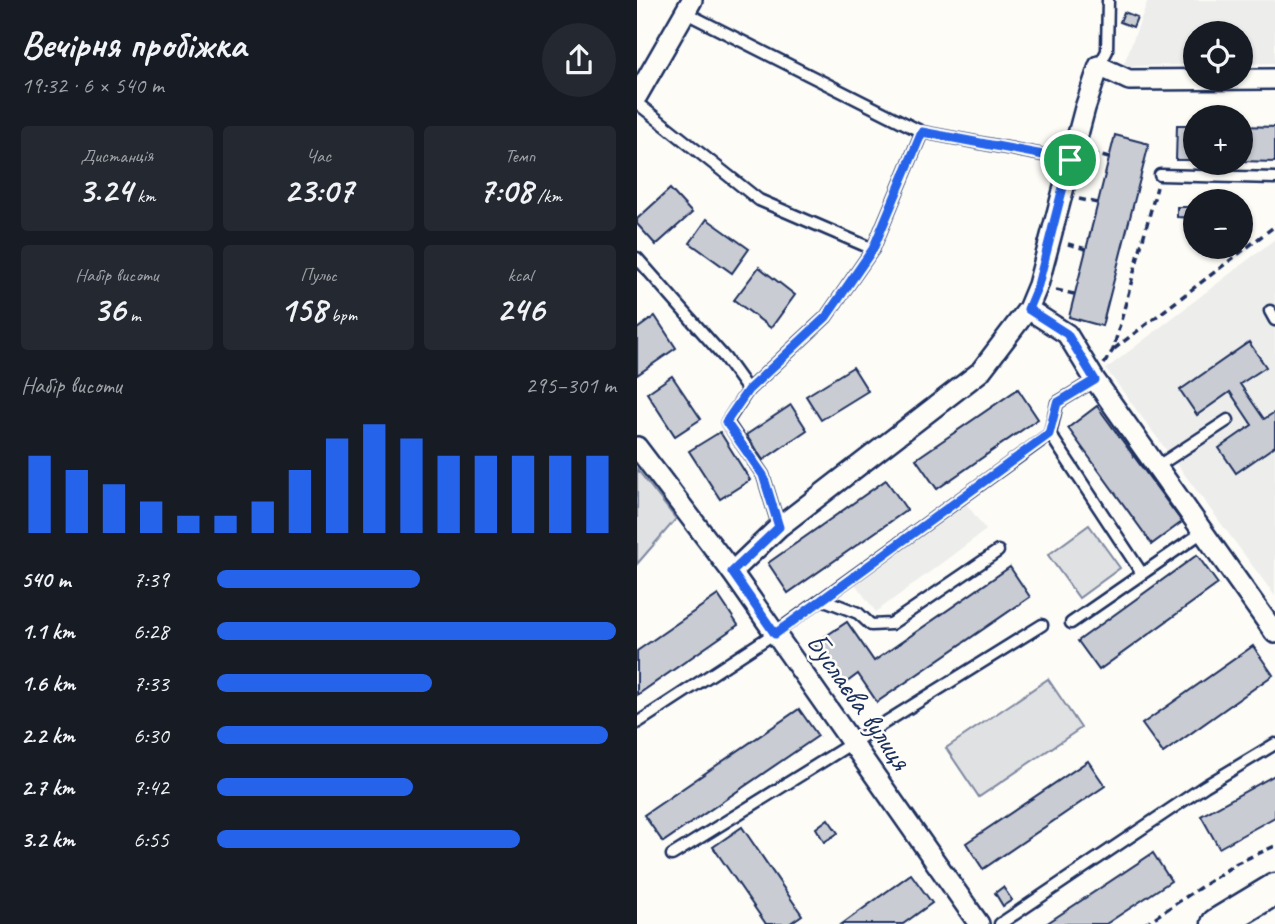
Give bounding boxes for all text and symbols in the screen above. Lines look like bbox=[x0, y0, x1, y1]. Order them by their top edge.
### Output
text: Вечірня пробіжка bbox=[21, 21, 246, 68]
map controls bbox=[1183, 21, 1253, 259]
button: locate bbox=[1183, 21, 1253, 91]
button: share bbox=[542, 23, 616, 97]
text: 19:32 · 6 × 540 m bbox=[21, 71, 164, 100]
button: + bbox=[1183, 105, 1253, 175]
pin bbox=[1040, 130, 1100, 190]
icon: arrive bbox=[1051, 141, 1089, 179]
text: Дистанція bbox=[81, 144, 153, 168]
text: Час bbox=[306, 144, 331, 168]
text: Темп bbox=[505, 144, 535, 168]
text: 3.24 bbox=[78, 168, 132, 213]
text: 23:07 bbox=[284, 168, 353, 213]
text: 7:08 bbox=[478, 168, 532, 213]
text: km bbox=[132, 184, 156, 208]
text: /km bbox=[532, 184, 562, 208]
button: − bbox=[1183, 189, 1253, 259]
text: Набір висоти bbox=[75, 263, 158, 287]
text: Пульс bbox=[300, 263, 337, 287]
text: kcal bbox=[508, 263, 533, 287]
text: 36 bbox=[93, 287, 125, 332]
text: 158 bbox=[280, 287, 327, 332]
text: 246 bbox=[496, 287, 544, 332]
text: m bbox=[125, 303, 141, 327]
text: bpm bbox=[327, 303, 357, 327]
text: Набір висоти bbox=[21, 371, 121, 400]
text: 295–301 m bbox=[525, 371, 616, 400]
text: 540 m bbox=[21, 565, 70, 594]
text: 7:39 bbox=[133, 565, 169, 594]
text: 1.1 km bbox=[21, 617, 75, 646]
text: 6:28 bbox=[133, 617, 169, 646]
street label: Буслаєва вулиця bbox=[798, 625, 921, 778]
text: 1.6 km bbox=[21, 669, 75, 698]
text: 7:33 bbox=[133, 669, 169, 698]
text: 2.2 km bbox=[21, 721, 75, 750]
text: 6:30 bbox=[133, 721, 169, 750]
text: 2.7 km bbox=[21, 773, 74, 802]
text: 7:42 bbox=[133, 773, 169, 802]
text: 3.2 km bbox=[21, 825, 75, 854]
text: 6:55 bbox=[133, 825, 169, 854]

